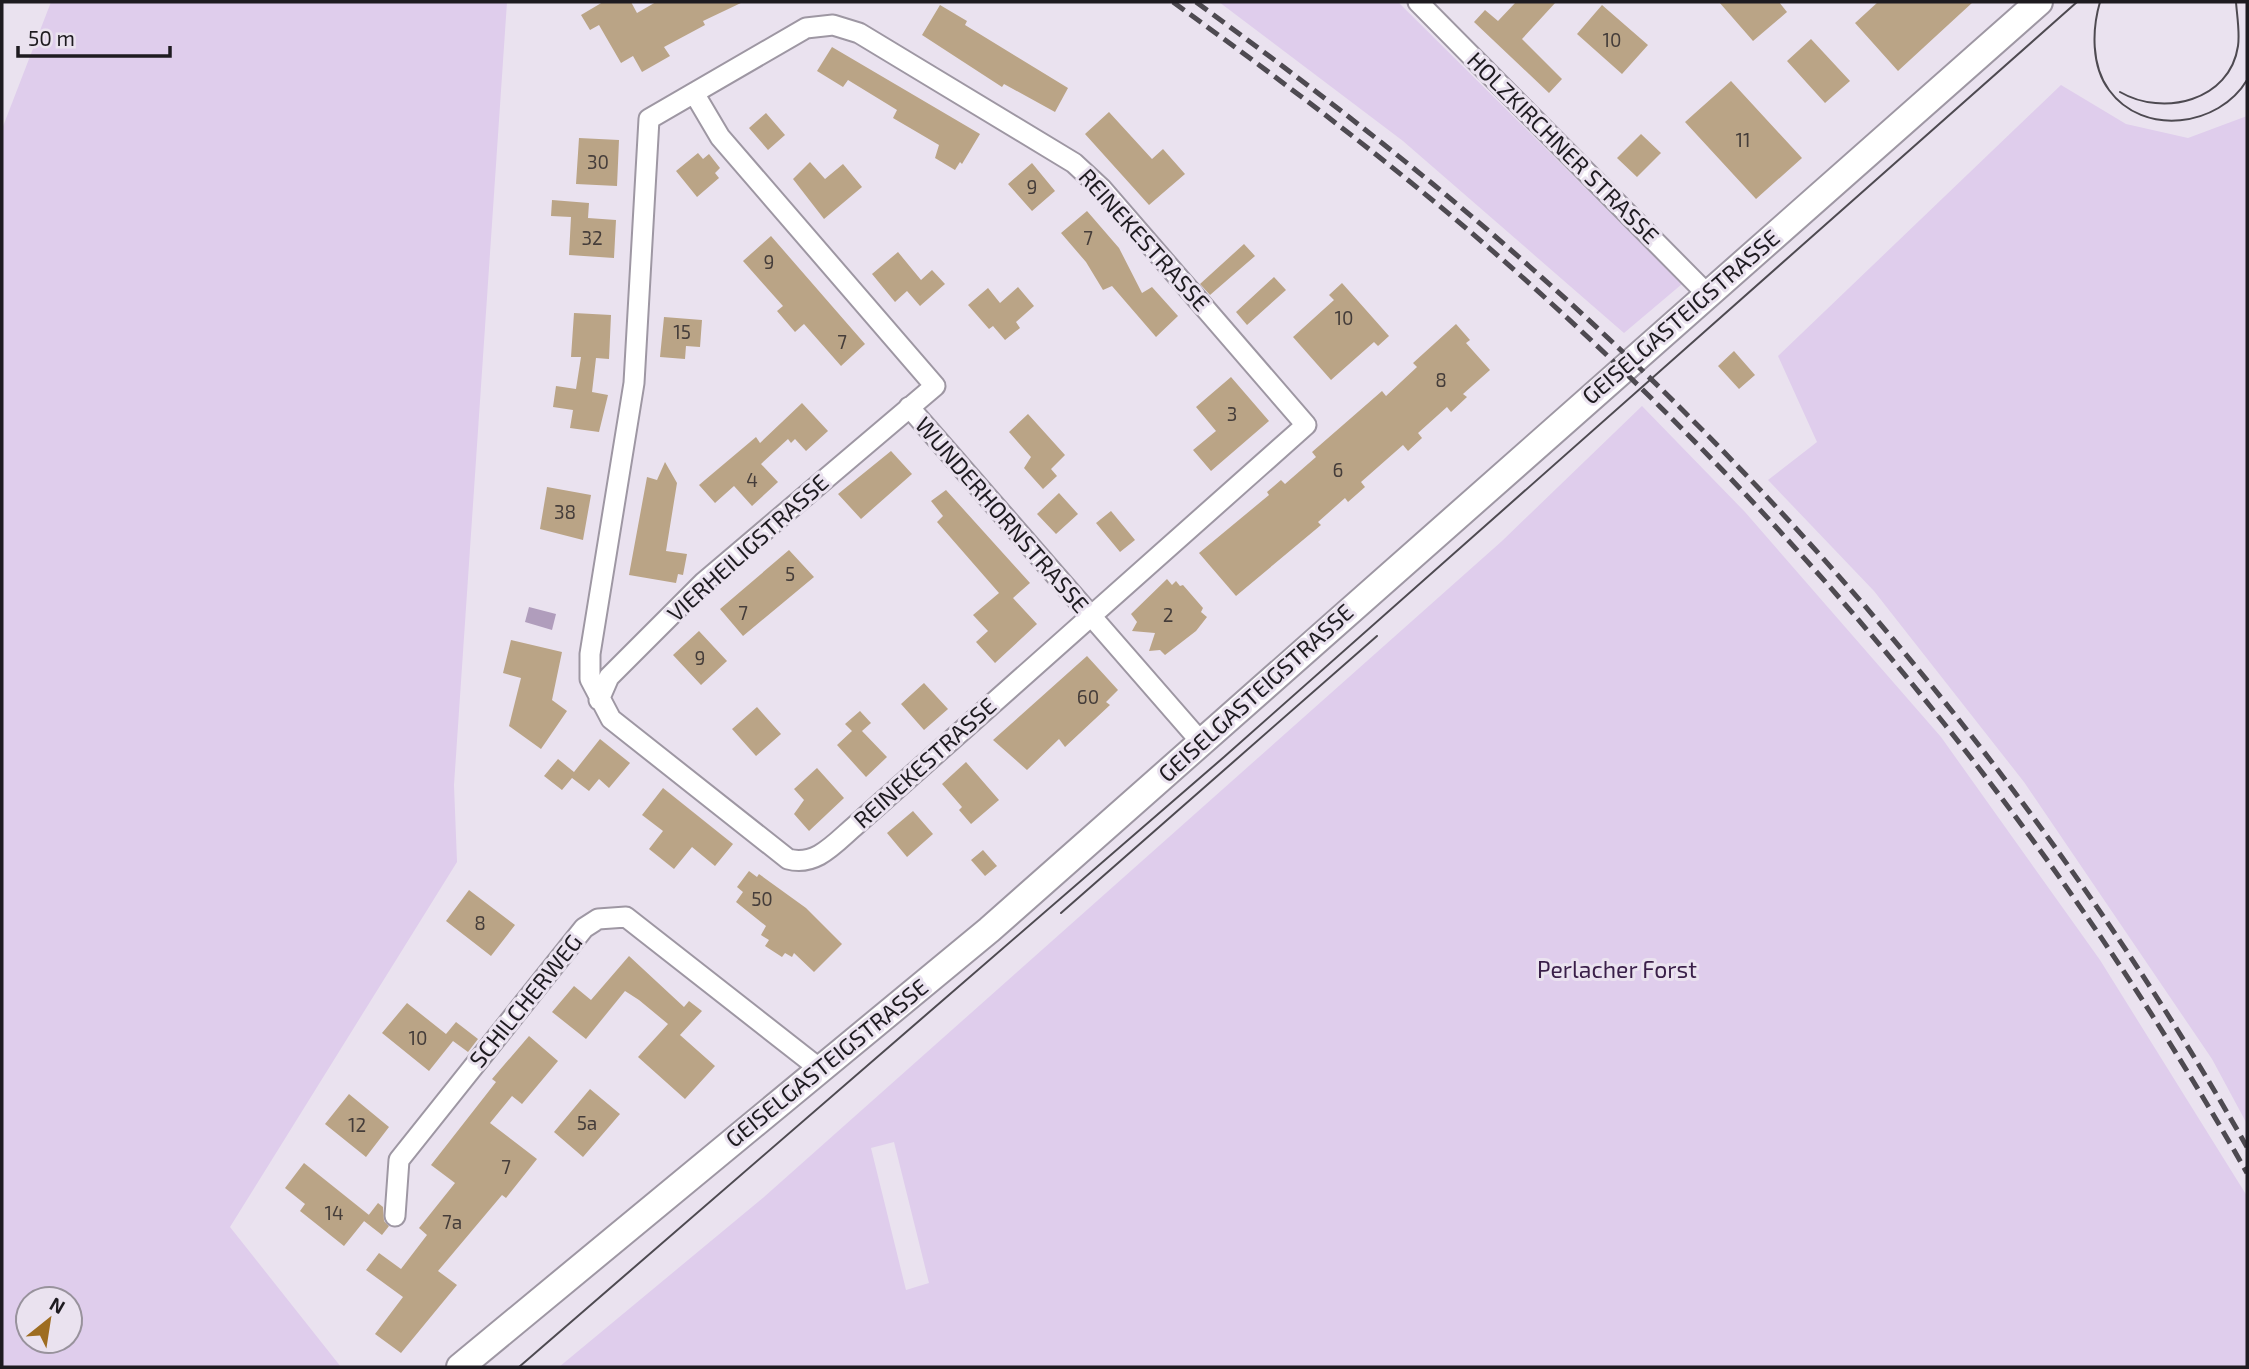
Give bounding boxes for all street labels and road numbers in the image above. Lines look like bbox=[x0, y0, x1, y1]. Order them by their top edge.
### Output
street label: HOLZKIRCHNER STRASSE bbox=[1462, 46, 1665, 249]
street label: REINEKESTRASSE bbox=[1073, 162, 1216, 316]
street label: GEISELGASTEIGSTRASSE bbox=[1576, 223, 1785, 410]
street label: WUNDERHORNSTRASSE bbox=[910, 411, 1095, 618]
street label: VIERHEILIGSTRASSE bbox=[661, 468, 834, 627]
street label: GEISELGASTEIGSTRASSE bbox=[1152, 597, 1358, 787]
street label: REINEKESTRASSE bbox=[847, 691, 1001, 834]
street label: SCHILCHERWEG bbox=[463, 928, 588, 1073]
street label: GEISELGASTEIGSTRASSE bbox=[719, 972, 933, 1153]

